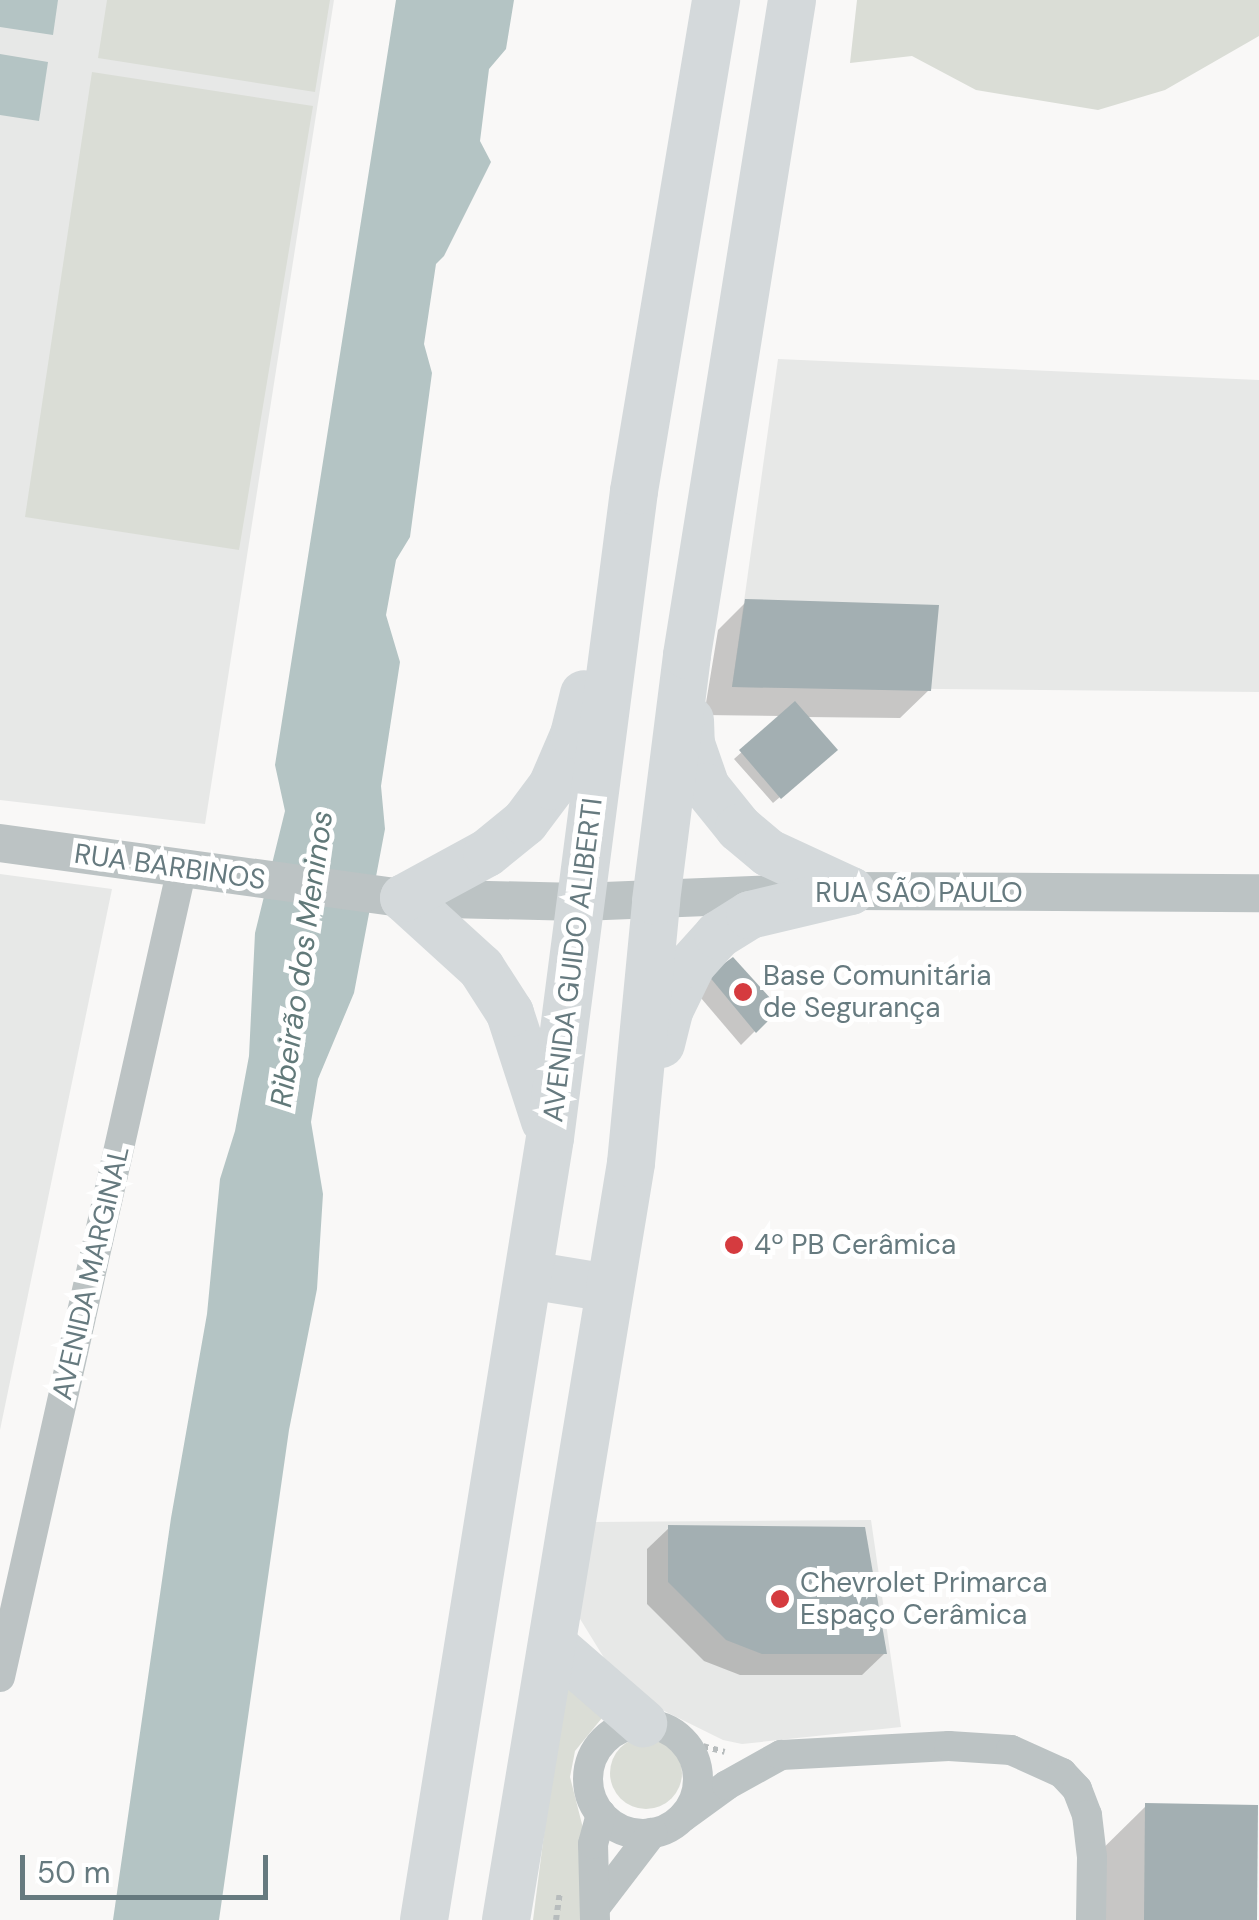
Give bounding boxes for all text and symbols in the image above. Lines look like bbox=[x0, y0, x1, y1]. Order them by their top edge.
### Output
street label: AVENIDA GUIDO ALIBERTI bbox=[536, 796, 610, 1124]
water label: Ribeirão dos Meninos bbox=[263, 808, 341, 1110]
street label: RUA BARBINOS bbox=[72, 837, 268, 897]
street label: RUA SÃO PAULO bbox=[815, 876, 1023, 910]
place label: Base Comunitária de Segurança bbox=[763, 959, 992, 1025]
marker: Base Comunitária de Segurança bbox=[732, 981, 754, 1003]
street label: AVENIDA MARGINAL bbox=[45, 1143, 137, 1403]
place label: 4º PB Cerâmica bbox=[754, 1228, 956, 1262]
marker: 4º PB Cerâmica bbox=[723, 1234, 745, 1256]
place label: Chevrolet Primarca Espaço Cerâmica bbox=[800, 1566, 1047, 1632]
marker: Chevrolet Primarca Espaço Cerâmica bbox=[769, 1588, 791, 1610]
scale bar bbox=[25, 1835, 272, 1897]
text: 50 m bbox=[37, 1853, 111, 1892]

